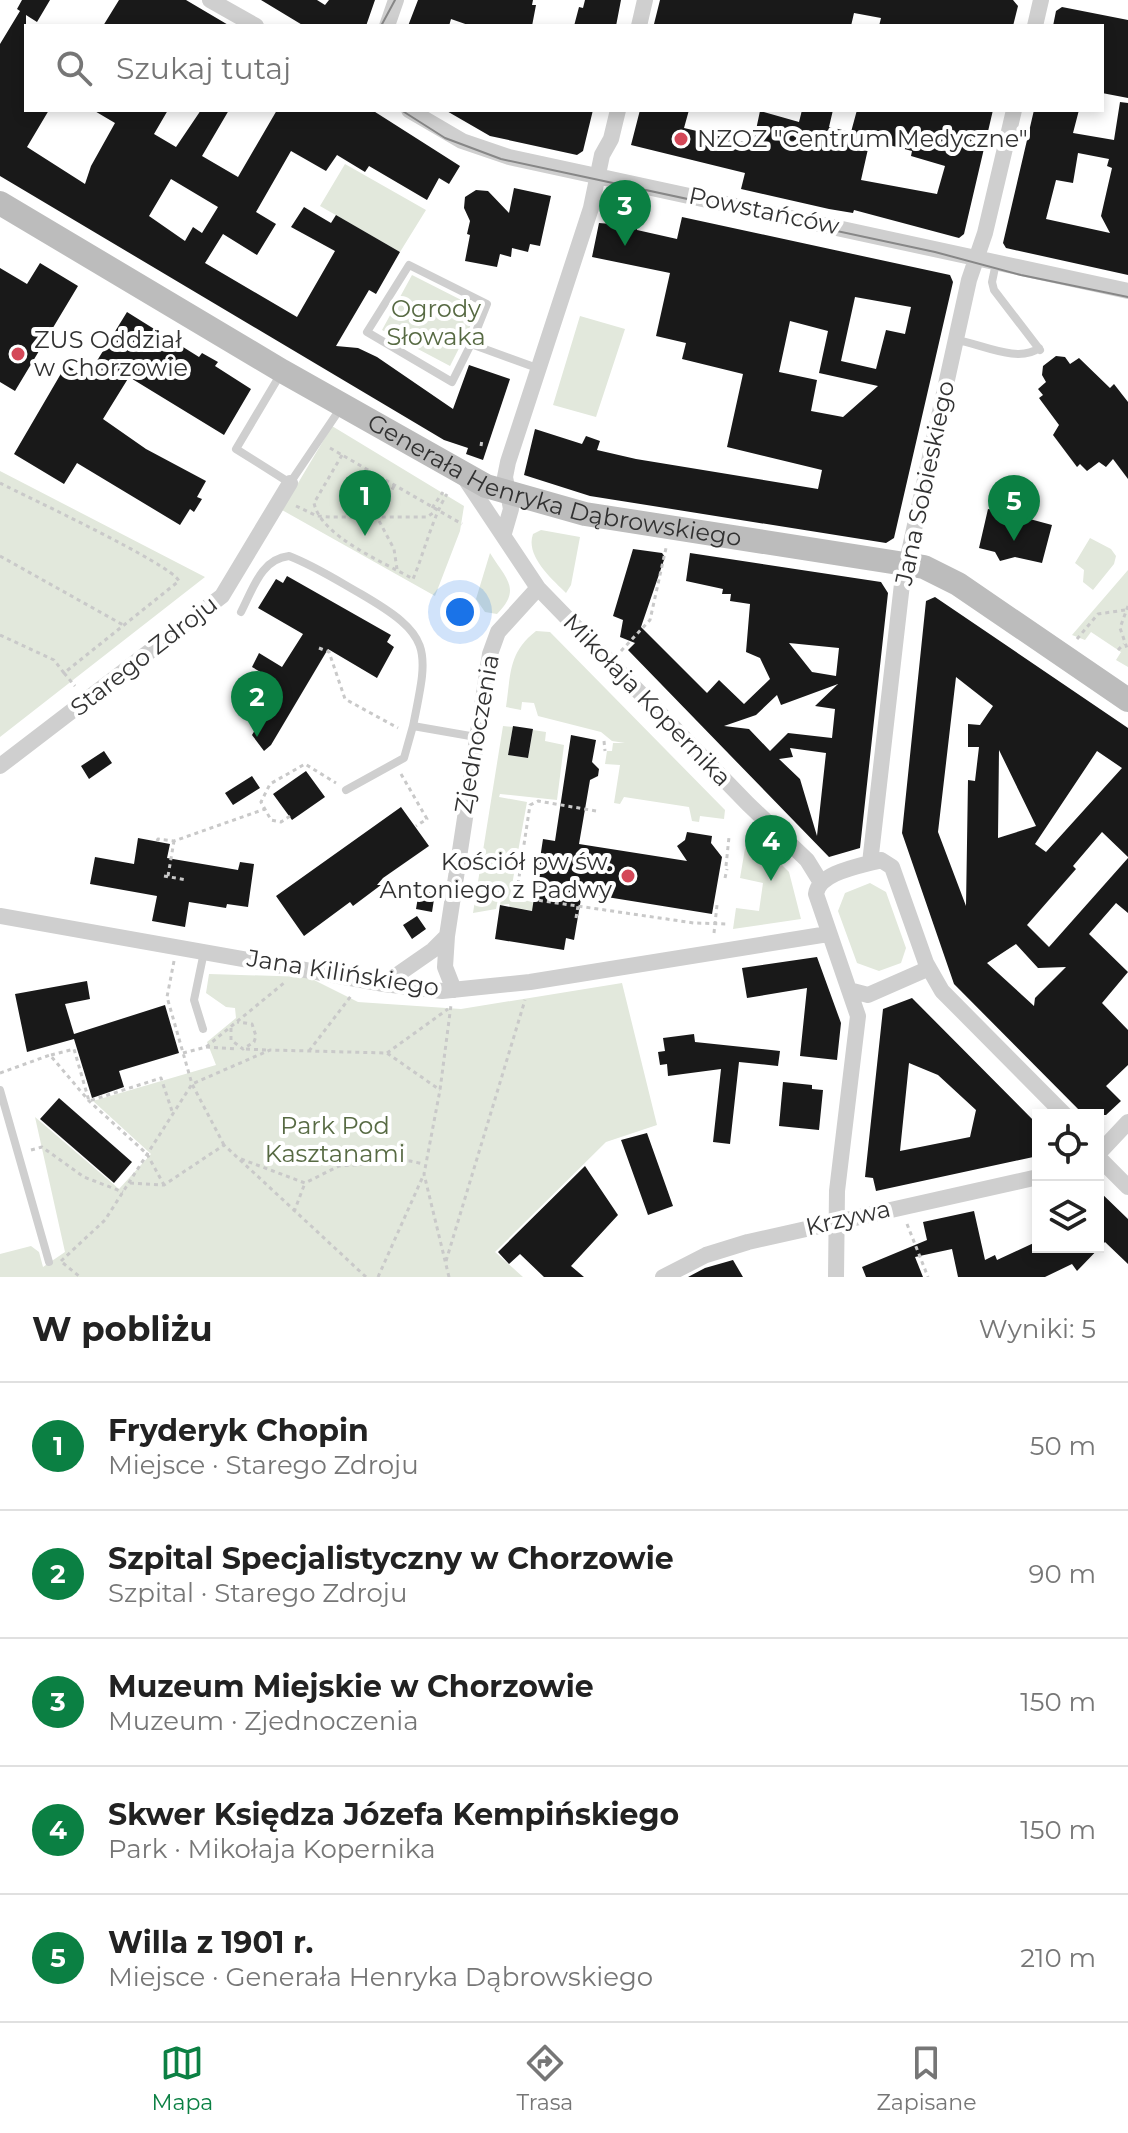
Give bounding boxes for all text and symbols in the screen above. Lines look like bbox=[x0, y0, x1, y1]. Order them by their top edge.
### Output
search box bbox=[24, 24, 1104, 112]
icon: search bbox=[52, 46, 96, 90]
text: Szukaj tutaj bbox=[116, 50, 291, 87]
place label: NZOZ "Centrum Medyczne" bbox=[697, 124, 1028, 153]
marker: NZOZ "Centrum Medyczne" bbox=[672, 130, 690, 148]
pin: 3 bbox=[599, 180, 651, 246]
street label: Powstańców bbox=[686, 180, 842, 241]
park label: Ogrody Słowaka bbox=[386, 294, 486, 351]
place label: ZUS Oddział w Chorzowie bbox=[34, 325, 188, 382]
marker: ZUS Oddział w Chorzowie bbox=[9, 345, 27, 363]
street label: Jana Sobieskiego bbox=[888, 378, 960, 589]
street label: Generała Henryka Dąbrowskiego bbox=[362, 407, 744, 552]
pin: 1 bbox=[339, 470, 391, 536]
pin: 5 bbox=[988, 475, 1040, 541]
street label: Starego Zdroju bbox=[65, 589, 223, 722]
your location bbox=[440, 592, 480, 632]
street label: Mikołaja Kopernika bbox=[557, 607, 737, 792]
street label: Zjednoczenia bbox=[448, 652, 505, 816]
pin: 2 bbox=[231, 671, 283, 737]
pin: 4 bbox=[745, 815, 797, 881]
place label: Kościół pw św. Antoniego z Padwy bbox=[379, 847, 612, 904]
marker: Kościół pw św. Antoniego z Padwy bbox=[619, 867, 637, 885]
street label: Jana Kilińskiego bbox=[244, 943, 441, 1002]
map controls bbox=[1032, 1109, 1104, 1253]
button: locate bbox=[1032, 1109, 1104, 1181]
park label: Park Pod Kasztanami bbox=[265, 1111, 405, 1168]
button: layers bbox=[1032, 1181, 1104, 1253]
street label: Krzywa bbox=[803, 1194, 893, 1241]
text: W pobliżu bbox=[32, 1308, 213, 1350]
text: Wyniki: 5 bbox=[979, 1313, 1096, 1345]
text: Fryderyk Chopin bbox=[108, 1412, 369, 1449]
text: 1 bbox=[53, 1430, 63, 1462]
text: 50 m bbox=[1030, 1430, 1096, 1462]
text: Miejsce · Starego Zdroju bbox=[108, 1449, 419, 1481]
text: Szpital Specjalistyczny w Chorzowie bbox=[108, 1540, 674, 1577]
text: 2 bbox=[50, 1558, 66, 1590]
text: 90 m bbox=[1029, 1558, 1096, 1590]
text: Szpital · Starego Zdroju bbox=[108, 1577, 407, 1609]
text: Muzeum Miejskie w Chorzowie bbox=[108, 1668, 594, 1705]
text: 3 bbox=[50, 1686, 66, 1718]
text: 150 m bbox=[1020, 1686, 1096, 1718]
text: Muzeum · Zjednoczenia bbox=[108, 1705, 419, 1737]
text: Skwer Księdza Józefa Kempińskiego bbox=[108, 1796, 679, 1833]
text: 4 bbox=[49, 1814, 67, 1846]
text: 150 m bbox=[1020, 1814, 1096, 1846]
text: Park · Mikołaja Kopernika bbox=[108, 1833, 435, 1865]
text: Willa z 1901 r. bbox=[108, 1924, 313, 1961]
text: 5 bbox=[50, 1942, 66, 1974]
text: 210 m bbox=[1020, 1942, 1096, 1974]
text: Miejsce · Generała Henryka Dąbrowskiego bbox=[108, 1961, 653, 1993]
tab: Mapa bbox=[152, 2041, 213, 2116]
tab: Trasa bbox=[516, 2041, 573, 2116]
tab: Zapisane bbox=[876, 2041, 976, 2116]

